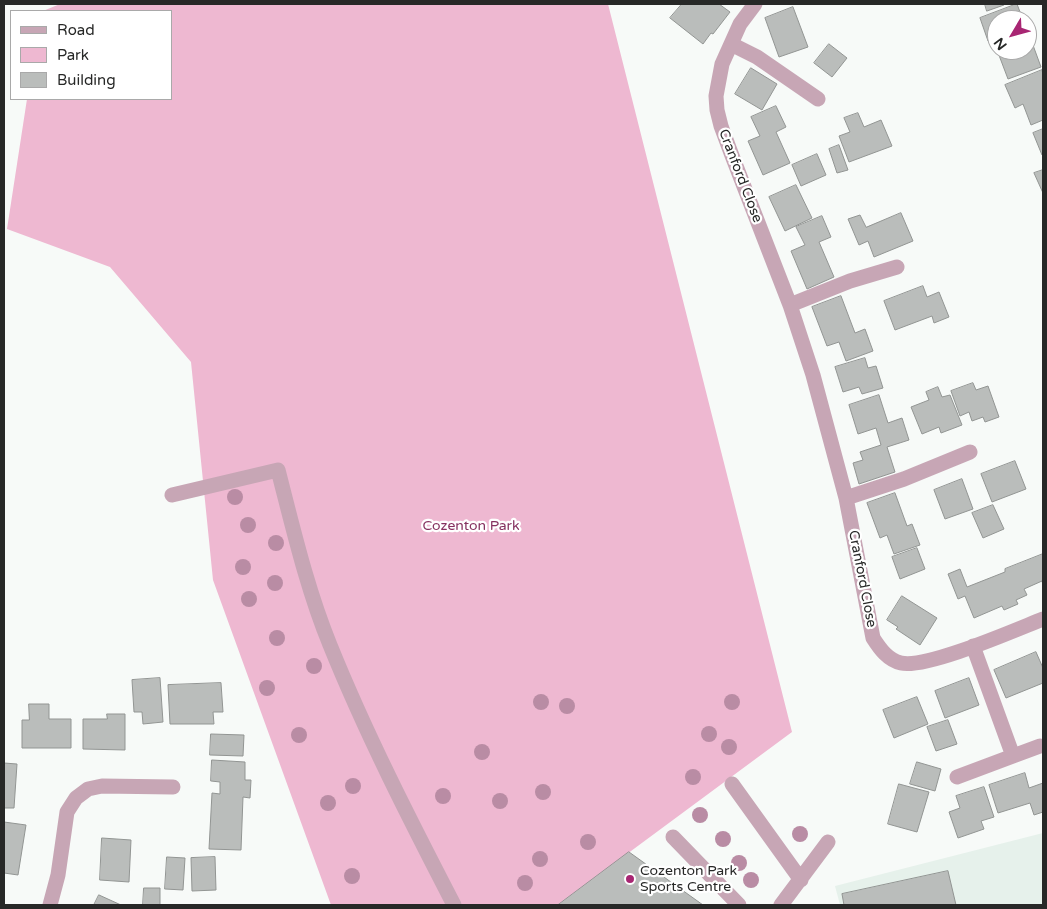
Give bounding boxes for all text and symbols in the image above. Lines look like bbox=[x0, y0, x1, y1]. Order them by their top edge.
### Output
legend bbox=[10, 10, 172, 100]
north arrow bbox=[987, 10, 1037, 60]
text: Road bbox=[57, 21, 95, 39]
text: N bbox=[990, 34, 1011, 53]
text: Park bbox=[57, 46, 89, 64]
text: Building bbox=[57, 71, 116, 89]
street label: Cranford Close bbox=[714, 127, 766, 225]
park label: Cozenton Park bbox=[422, 518, 520, 534]
street label: Cranford Close bbox=[844, 529, 880, 629]
place label: Cozenton Park Sports Centre bbox=[640, 863, 737, 896]
marker: Cozenton Park Sports Centre bbox=[624, 873, 636, 885]

